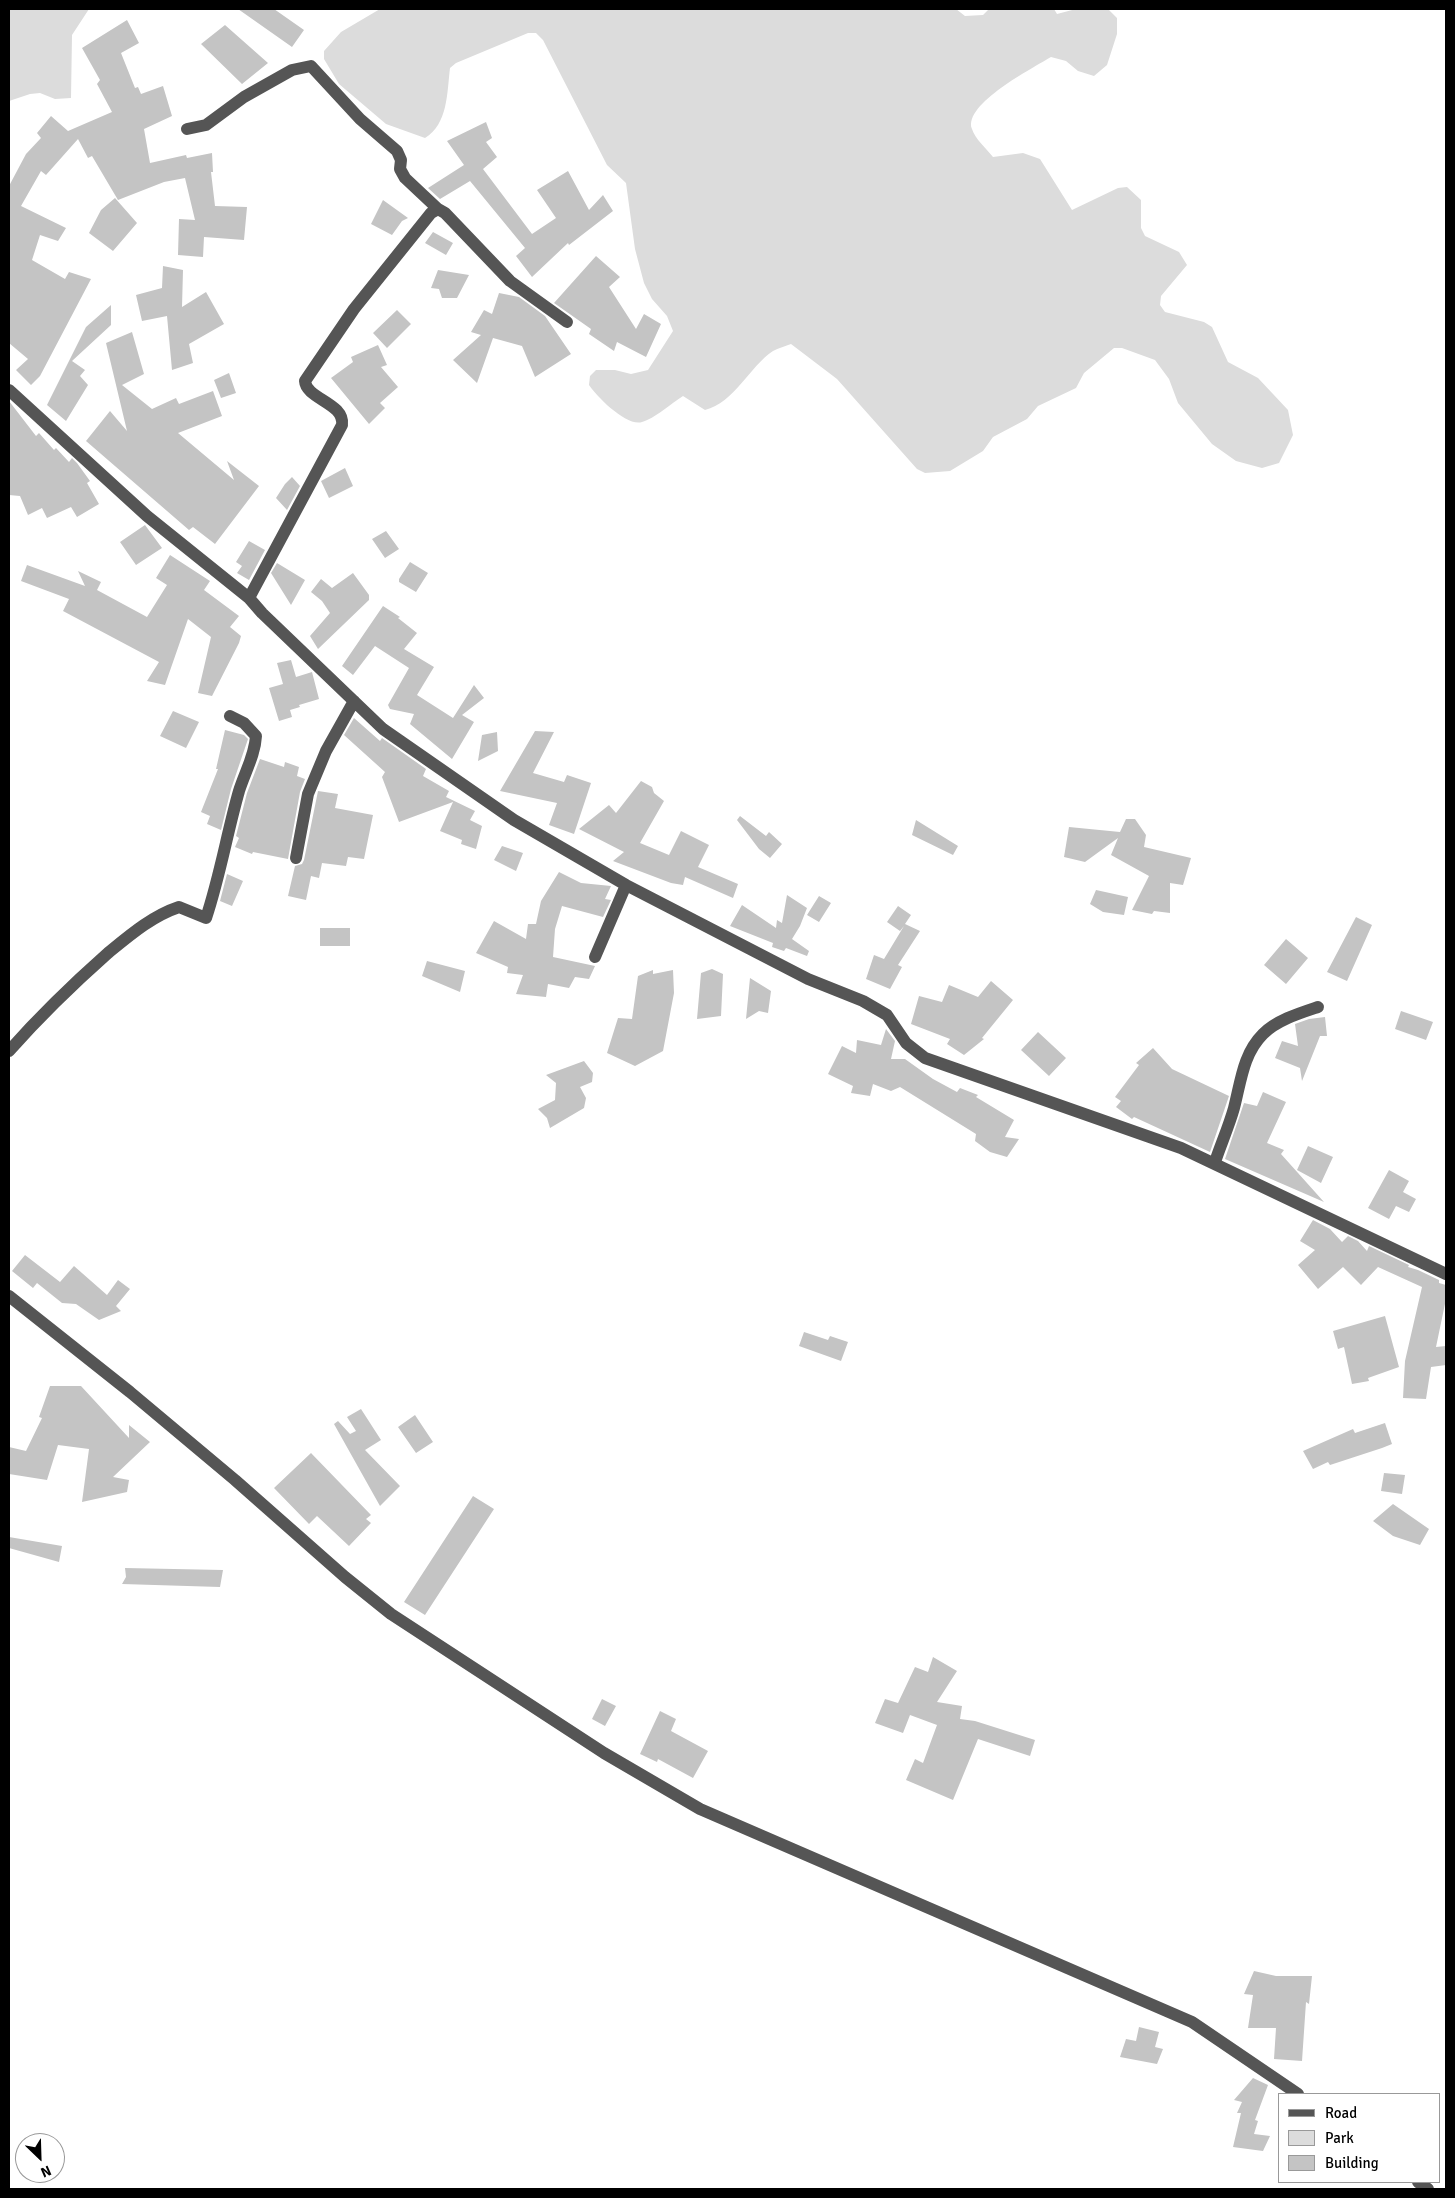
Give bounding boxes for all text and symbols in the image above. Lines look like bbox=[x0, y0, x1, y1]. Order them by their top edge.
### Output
legend bbox=[1278, 2093, 1440, 2183]
text: Road bbox=[1325, 2104, 1357, 2122]
text: Park bbox=[1325, 2129, 1354, 2147]
north arrow bbox=[15, 2133, 65, 2183]
text: Building bbox=[1325, 2154, 1379, 2172]
text: N bbox=[38, 2161, 54, 2181]

